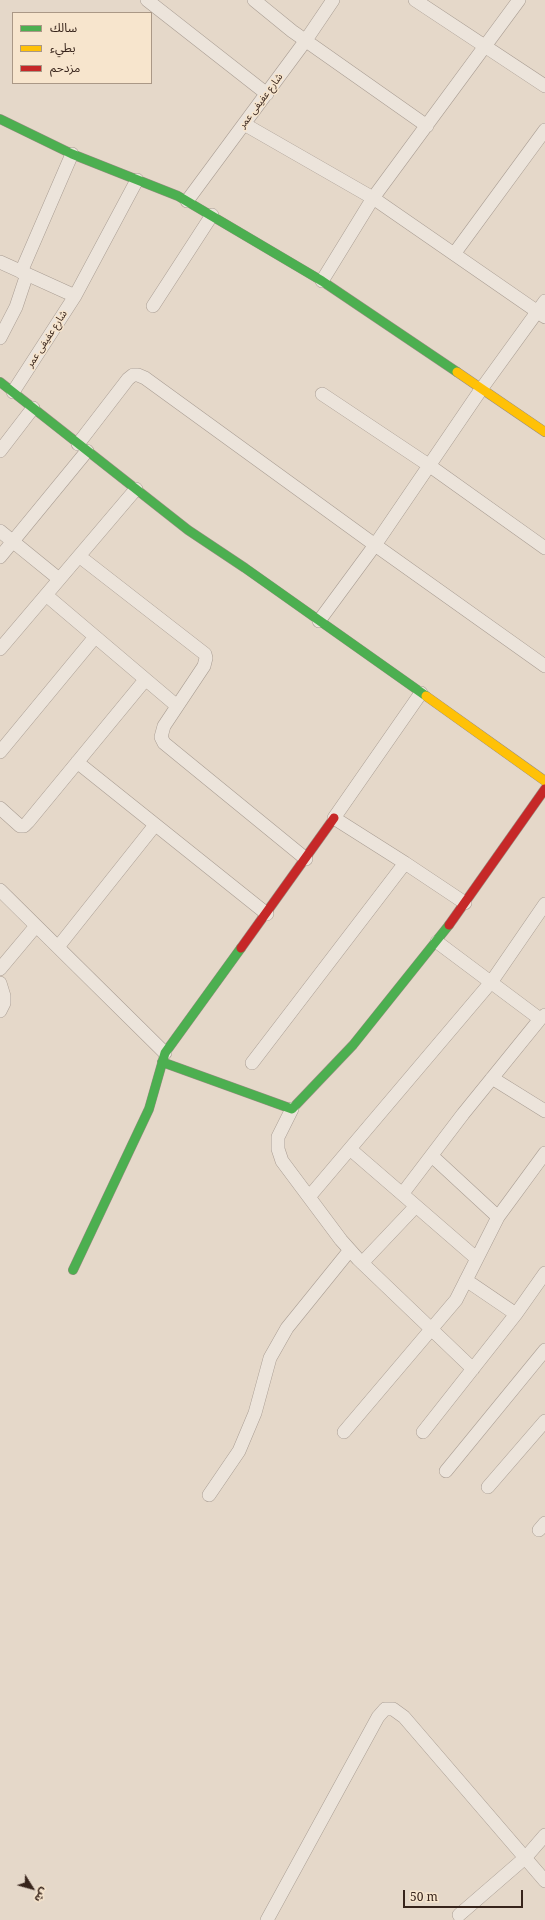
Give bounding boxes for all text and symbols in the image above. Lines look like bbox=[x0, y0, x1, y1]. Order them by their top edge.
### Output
legend bbox=[12, 12, 152, 84]
text: سالك bbox=[50, 19, 77, 36]
text: بطيء bbox=[50, 39, 76, 56]
text: مزدحم bbox=[50, 59, 80, 76]
street label: شارع عفيفى عمر bbox=[237, 71, 285, 131]
street label: شارع عفيفى عمر bbox=[24, 308, 70, 370]
north arrow bbox=[12, 1868, 52, 1908]
scale bar bbox=[405, 1882, 525, 1908]
text: ش bbox=[31, 1885, 53, 1906]
text: 50 m bbox=[410, 1888, 438, 1905]

